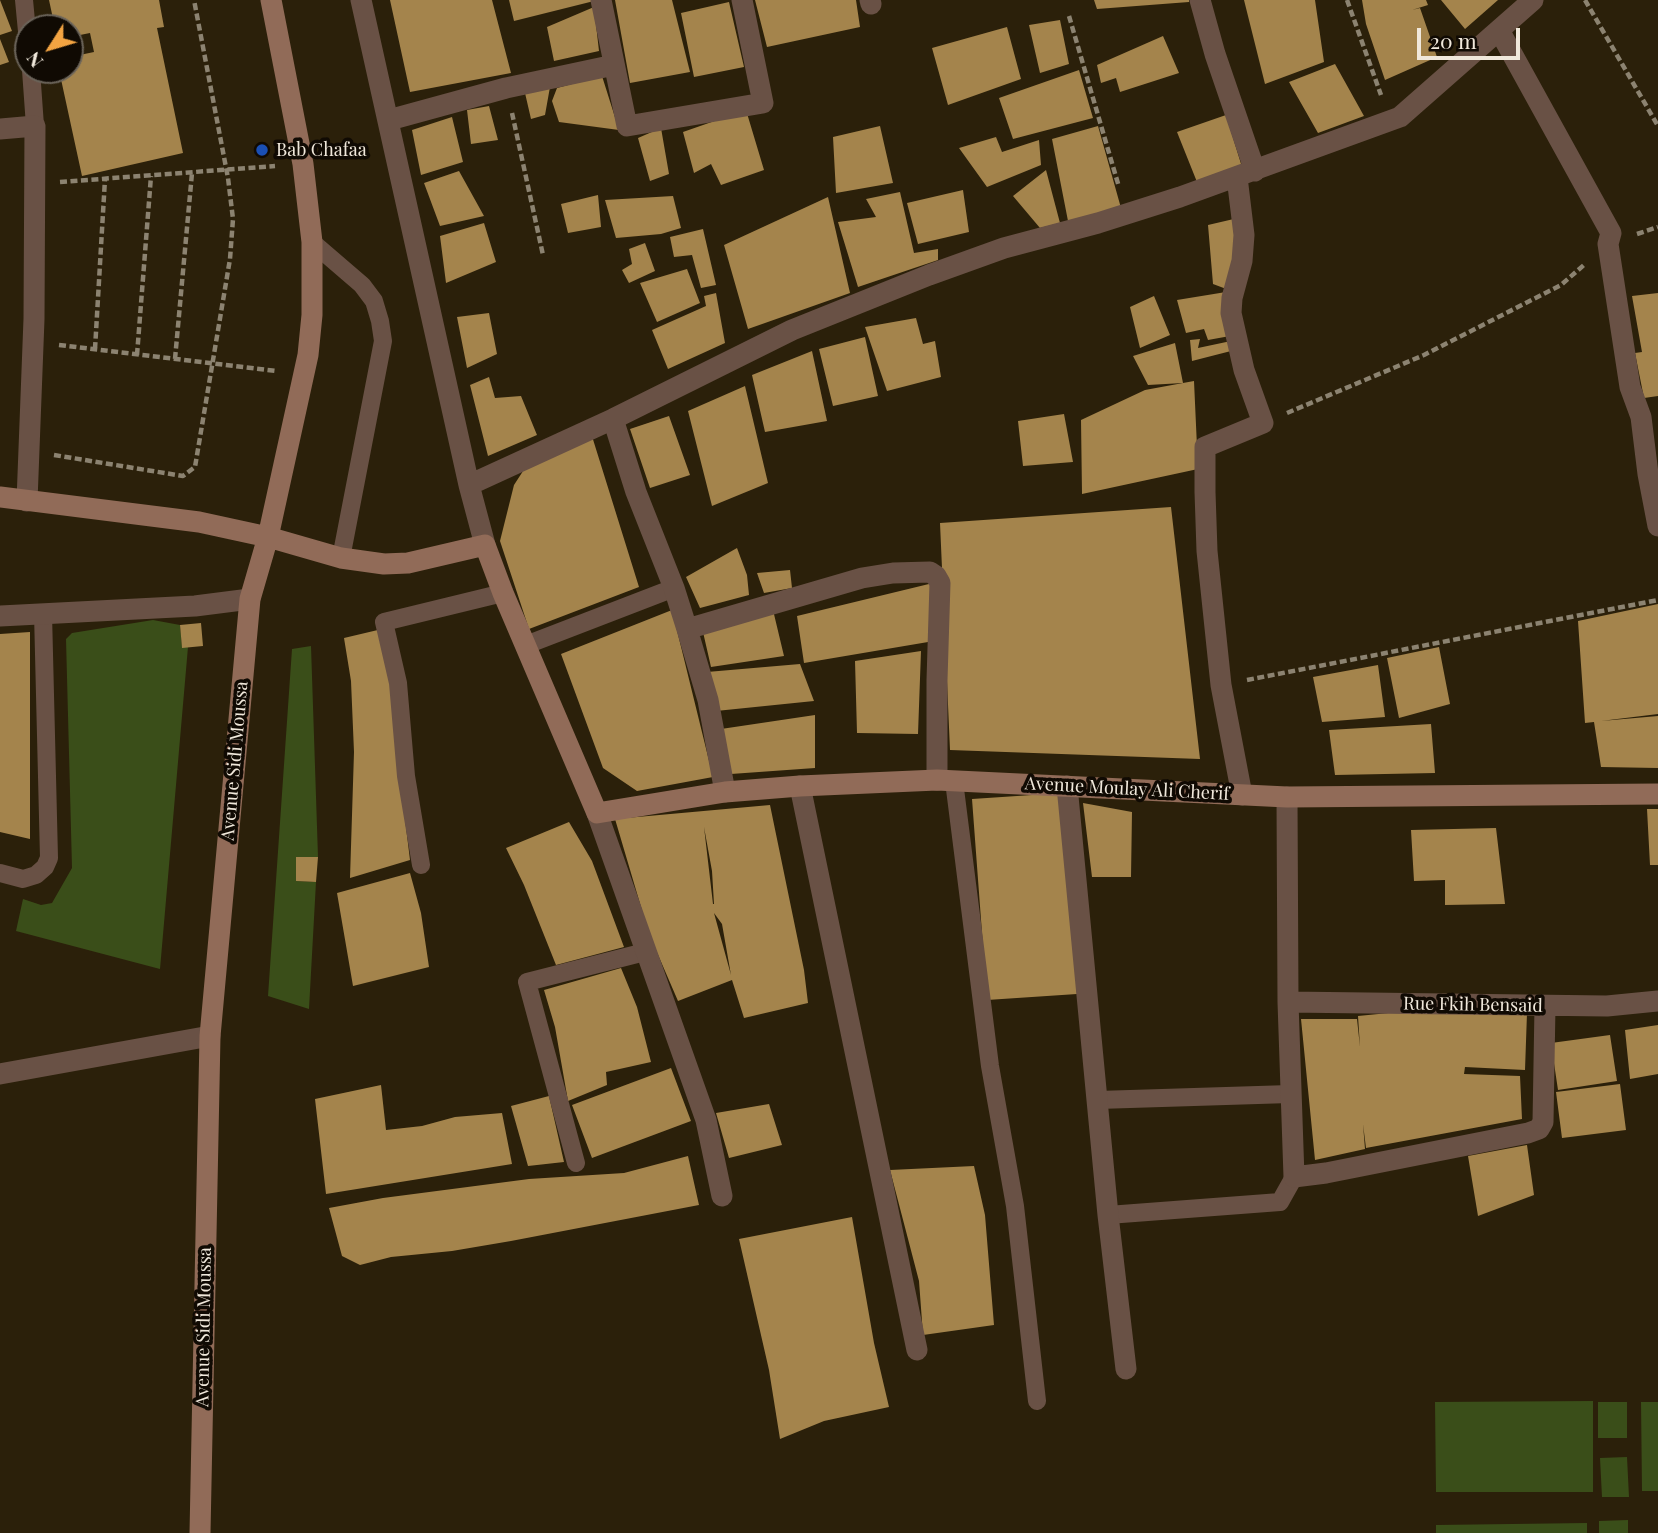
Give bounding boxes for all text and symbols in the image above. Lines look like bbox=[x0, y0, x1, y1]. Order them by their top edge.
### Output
north arrow bbox=[14, 14, 84, 84]
scale bar bbox=[1420, 14, 1523, 58]
text: 20 m bbox=[1430, 26, 1477, 54]
text: N bbox=[19, 47, 48, 74]
place label: Bab Chafaa bbox=[276, 139, 367, 161]
marker: Bab Chafaa bbox=[254, 142, 270, 158]
street label: Avenue Sidi Moussa bbox=[217, 680, 253, 842]
street label: Avenue Moulay Ali Cherif bbox=[1024, 773, 1230, 805]
street label: Rue Fkih Bensaid bbox=[1403, 993, 1543, 1017]
street label: Avenue Sidi Moussa bbox=[192, 1247, 216, 1407]

